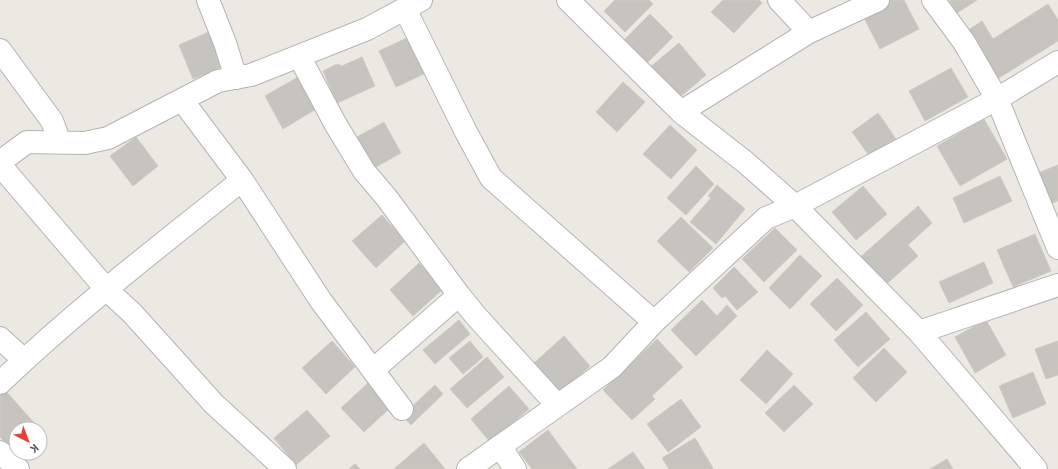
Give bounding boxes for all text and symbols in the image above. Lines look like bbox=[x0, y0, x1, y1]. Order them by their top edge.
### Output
north arrow bbox=[8, 421, 48, 461]
text: K bbox=[28, 442, 42, 456]

